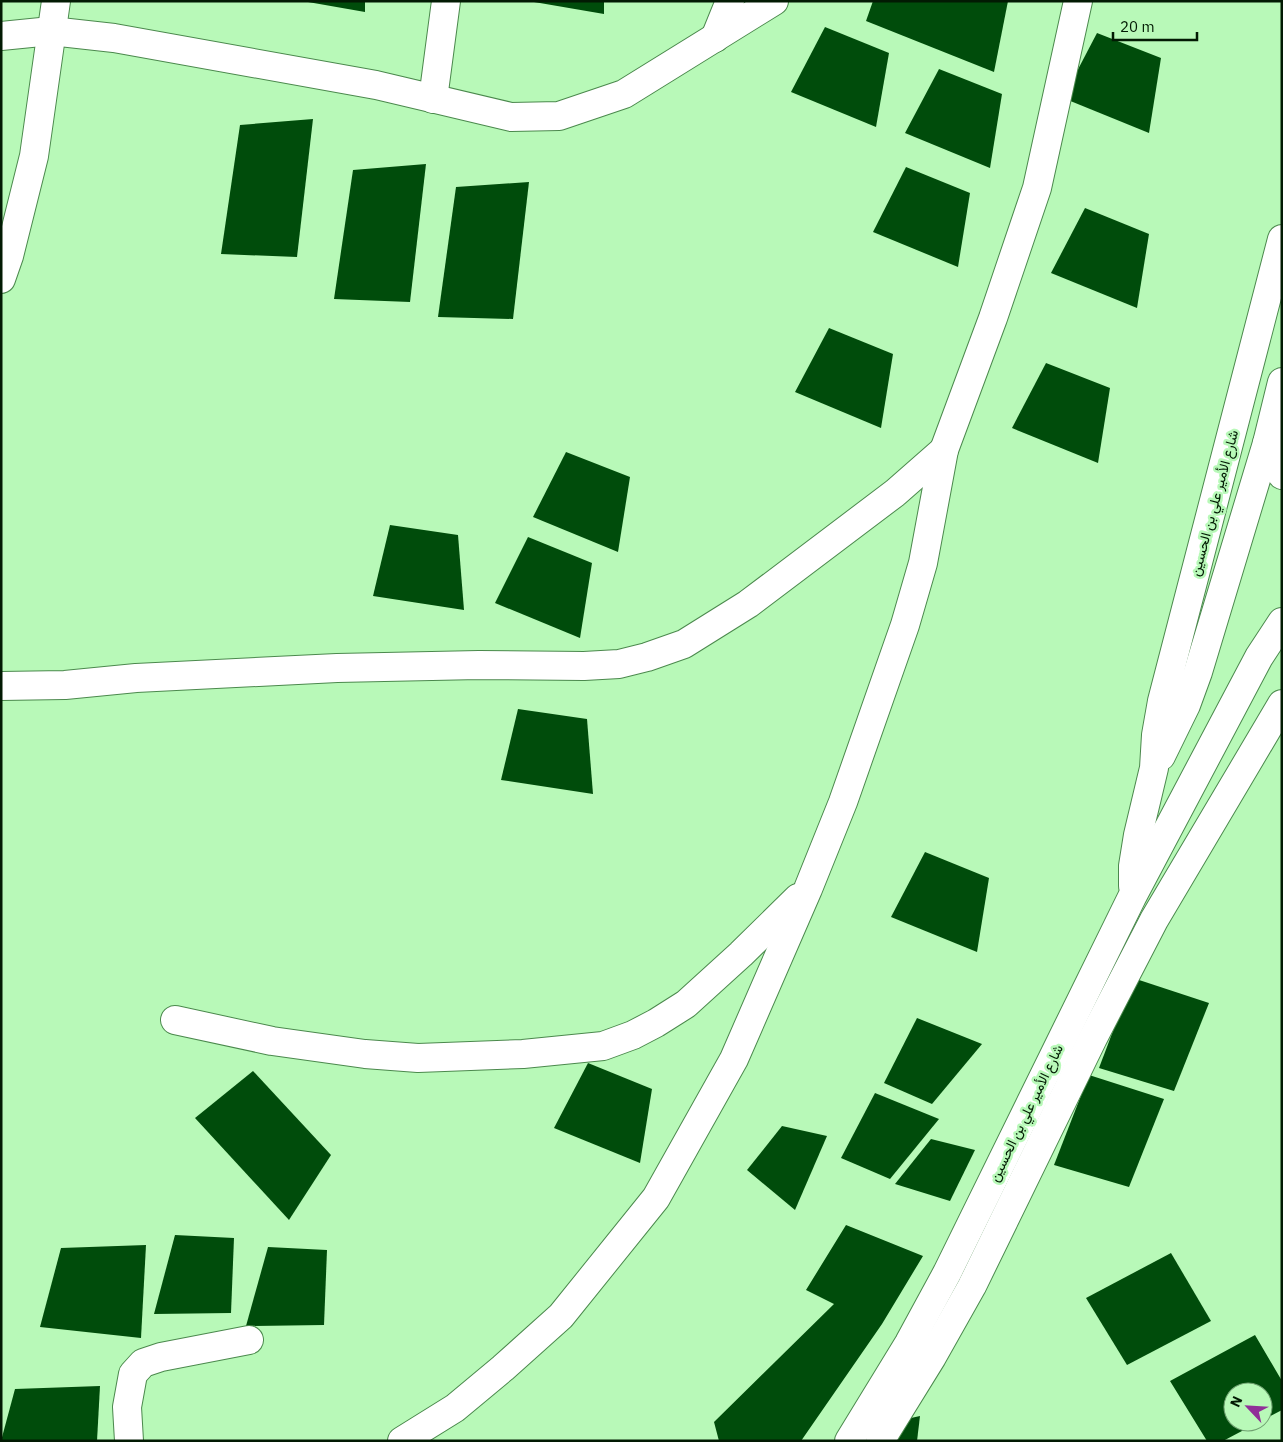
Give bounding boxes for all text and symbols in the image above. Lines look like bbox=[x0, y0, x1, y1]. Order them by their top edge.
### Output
scale bar bbox=[1113, 10, 1197, 42]
text: 20 m bbox=[1120, 17, 1155, 36]
street label: شارع الأمير علي بن الحسين bbox=[1186, 428, 1245, 579]
street label: شارع الأمير علي بن الحسين bbox=[985, 1041, 1070, 1186]
north arrow bbox=[1223, 1382, 1273, 1432]
text: N bbox=[1226, 1393, 1247, 1410]

